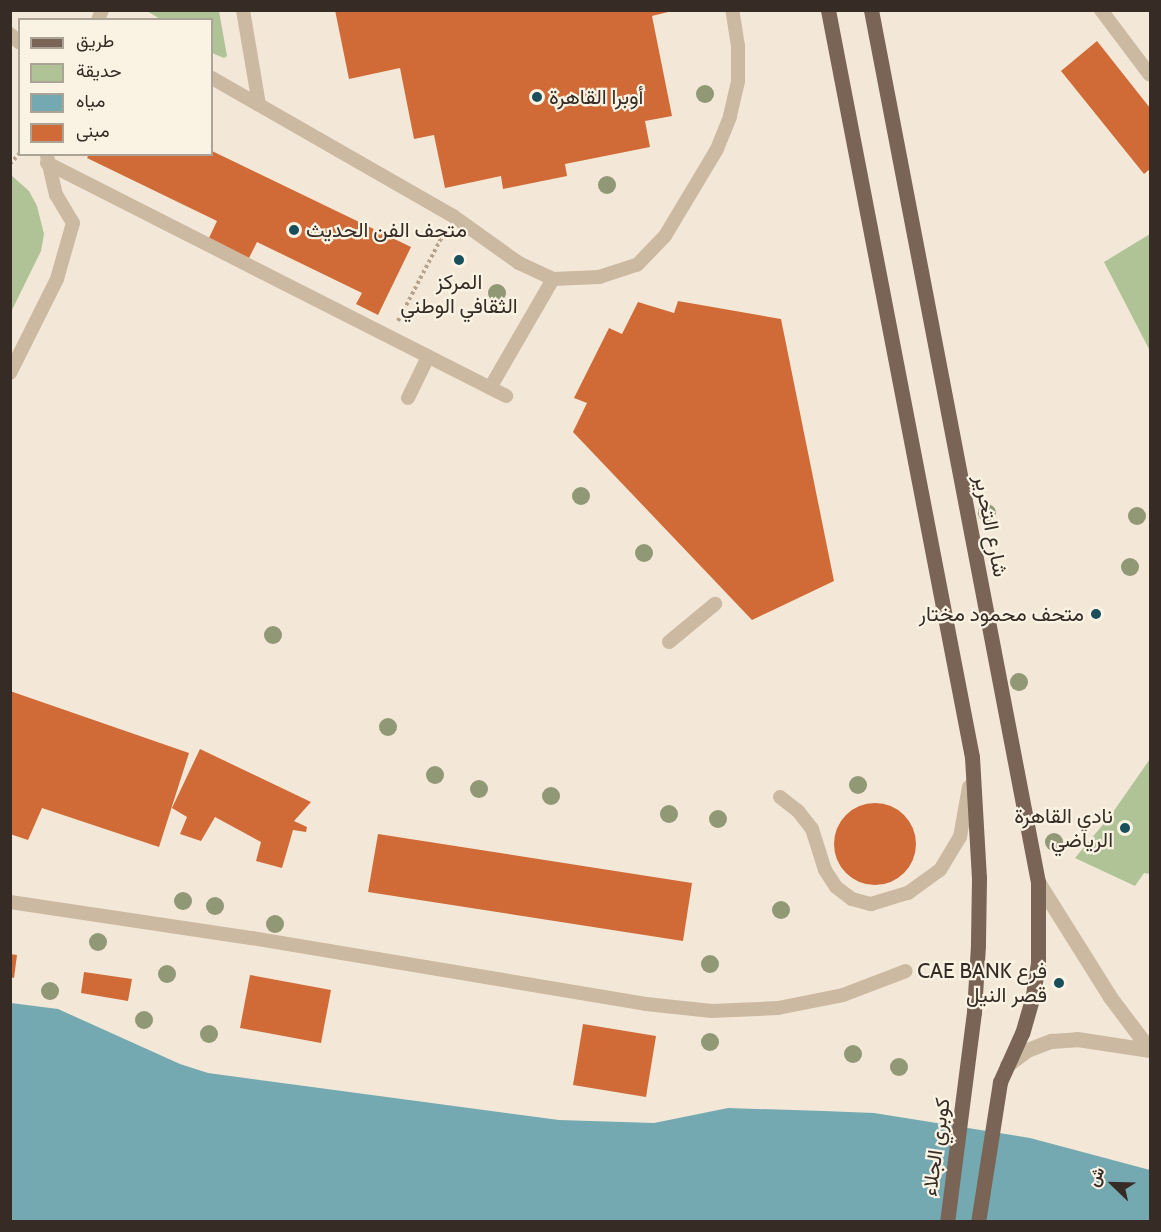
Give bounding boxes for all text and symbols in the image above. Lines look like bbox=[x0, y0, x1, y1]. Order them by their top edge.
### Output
legend bbox=[18, 18, 213, 156]
text: طريق bbox=[76, 30, 114, 52]
text: حديقة bbox=[76, 60, 122, 82]
place label: أوبرا القاهرة bbox=[549, 84, 643, 110]
text: مياه bbox=[76, 90, 105, 112]
marker: أوبرا القاهرة bbox=[530, 90, 544, 104]
text: مبنى bbox=[76, 120, 110, 142]
place label: متحف الفن الحديث bbox=[306, 217, 467, 243]
marker: متحف الفن الحديث bbox=[287, 223, 301, 237]
marker: المركز الثقافي الوطني bbox=[452, 253, 466, 267]
place label: المركز الثقافي الوطني bbox=[400, 269, 518, 319]
street label: شارع التحرير bbox=[969, 473, 1013, 579]
place label: متحف محمود مختار bbox=[919, 601, 1084, 627]
marker: متحف محمود مختار bbox=[1089, 607, 1103, 621]
place label: نادي القاهرة الرياضي bbox=[1014, 803, 1113, 853]
marker: نادي القاهرة الرياضي bbox=[1118, 821, 1132, 835]
place label: CAE BANK فرع قصر النيل bbox=[917, 958, 1047, 1008]
marker: CAE BANK فرع قصر النيل bbox=[1052, 976, 1066, 990]
street label: كوبري الجلاء bbox=[917, 1096, 955, 1198]
north arrow bbox=[1083, 1154, 1143, 1214]
text: ش bbox=[1083, 1164, 1108, 1189]

